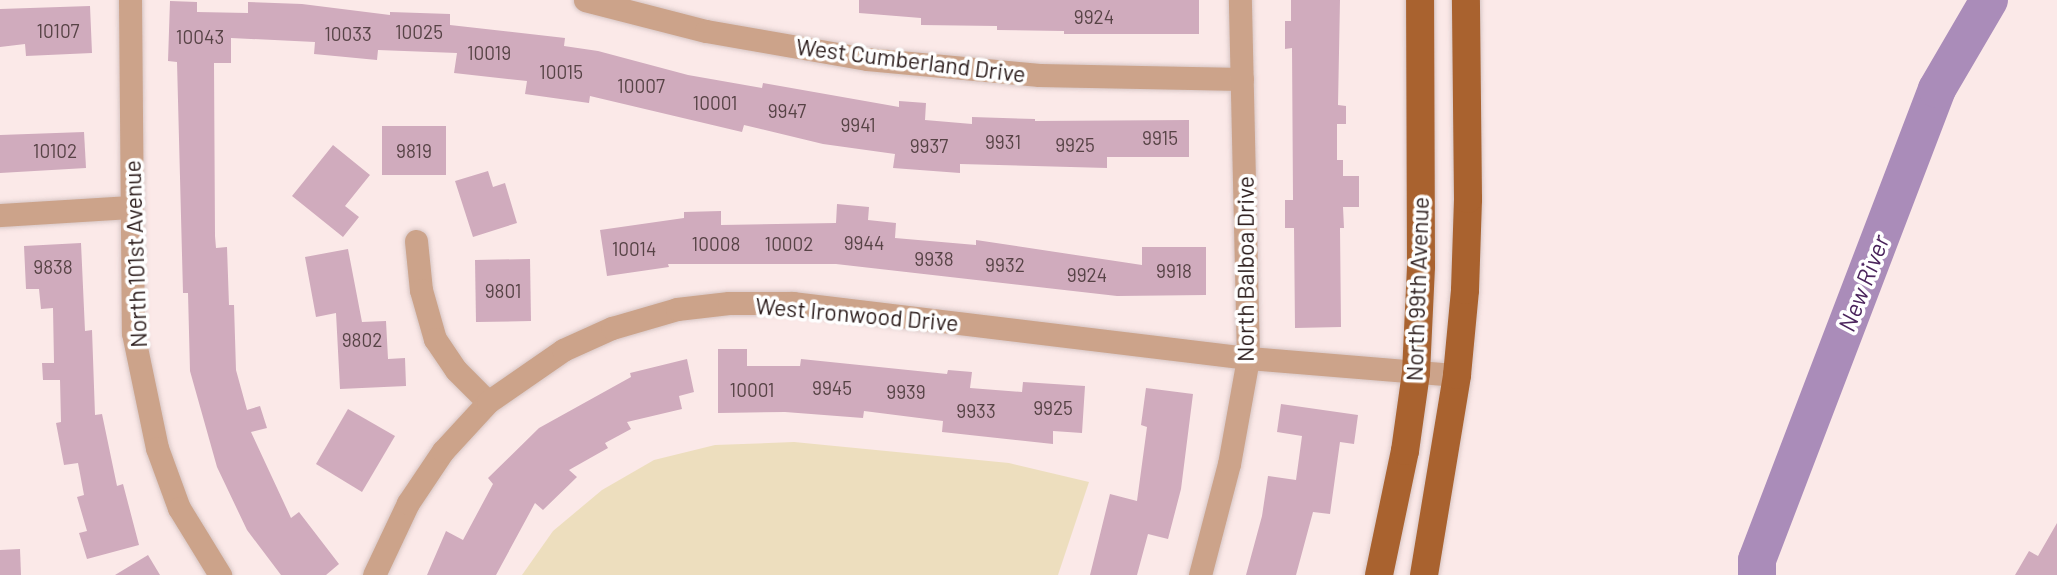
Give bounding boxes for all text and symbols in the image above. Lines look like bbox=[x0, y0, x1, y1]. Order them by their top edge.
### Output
house number: 9924 bbox=[1074, 6, 1114, 28]
house number: 10107 bbox=[36, 20, 80, 42]
house number: 10025 bbox=[395, 21, 443, 43]
house number: 10033 bbox=[324, 23, 372, 45]
house number: 10043 bbox=[176, 26, 224, 48]
street label: West Cumberland Drive bbox=[795, 32, 1027, 88]
house number: 10019 bbox=[467, 42, 511, 64]
house number: 10015 bbox=[539, 61, 583, 83]
house number: 10007 bbox=[617, 75, 665, 97]
house number: 10001 bbox=[693, 92, 737, 114]
house number: 9947 bbox=[768, 100, 806, 122]
house number: 9941 bbox=[840, 114, 876, 136]
house number: 9915 bbox=[1142, 127, 1178, 149]
house number: 9931 bbox=[985, 131, 1021, 153]
house number: 9925 bbox=[1055, 134, 1095, 156]
house number: 9937 bbox=[910, 135, 948, 157]
house number: 10102 bbox=[33, 140, 77, 162]
house number: 9819 bbox=[396, 140, 432, 162]
street label: North 101st Avenue bbox=[118, 160, 152, 348]
street label: North Balboa Drive bbox=[1231, 176, 1259, 362]
street label: North 99th Avenue bbox=[1400, 196, 1434, 382]
water label: New River bbox=[1831, 231, 1895, 335]
house number: 9944 bbox=[844, 232, 884, 254]
house number: 10008 bbox=[692, 233, 740, 255]
house number: 10002 bbox=[764, 233, 814, 255]
house number: 10014 bbox=[612, 238, 656, 260]
house number: 9938 bbox=[914, 248, 954, 270]
house number: 9932 bbox=[985, 254, 1025, 276]
house number: 9838 bbox=[33, 256, 73, 278]
house number: 9918 bbox=[1156, 260, 1192, 282]
house number: 9924 bbox=[1067, 264, 1107, 286]
house number: 9801 bbox=[485, 280, 521, 302]
street label: West Ironwood Drive bbox=[754, 291, 960, 337]
house number: 9802 bbox=[342, 329, 382, 351]
house number: 9945 bbox=[812, 377, 852, 399]
house number: 10001 bbox=[730, 379, 774, 401]
house number: 9939 bbox=[886, 381, 926, 403]
house number: 9925 bbox=[1033, 397, 1073, 419]
house number: 9933 bbox=[956, 400, 996, 422]

